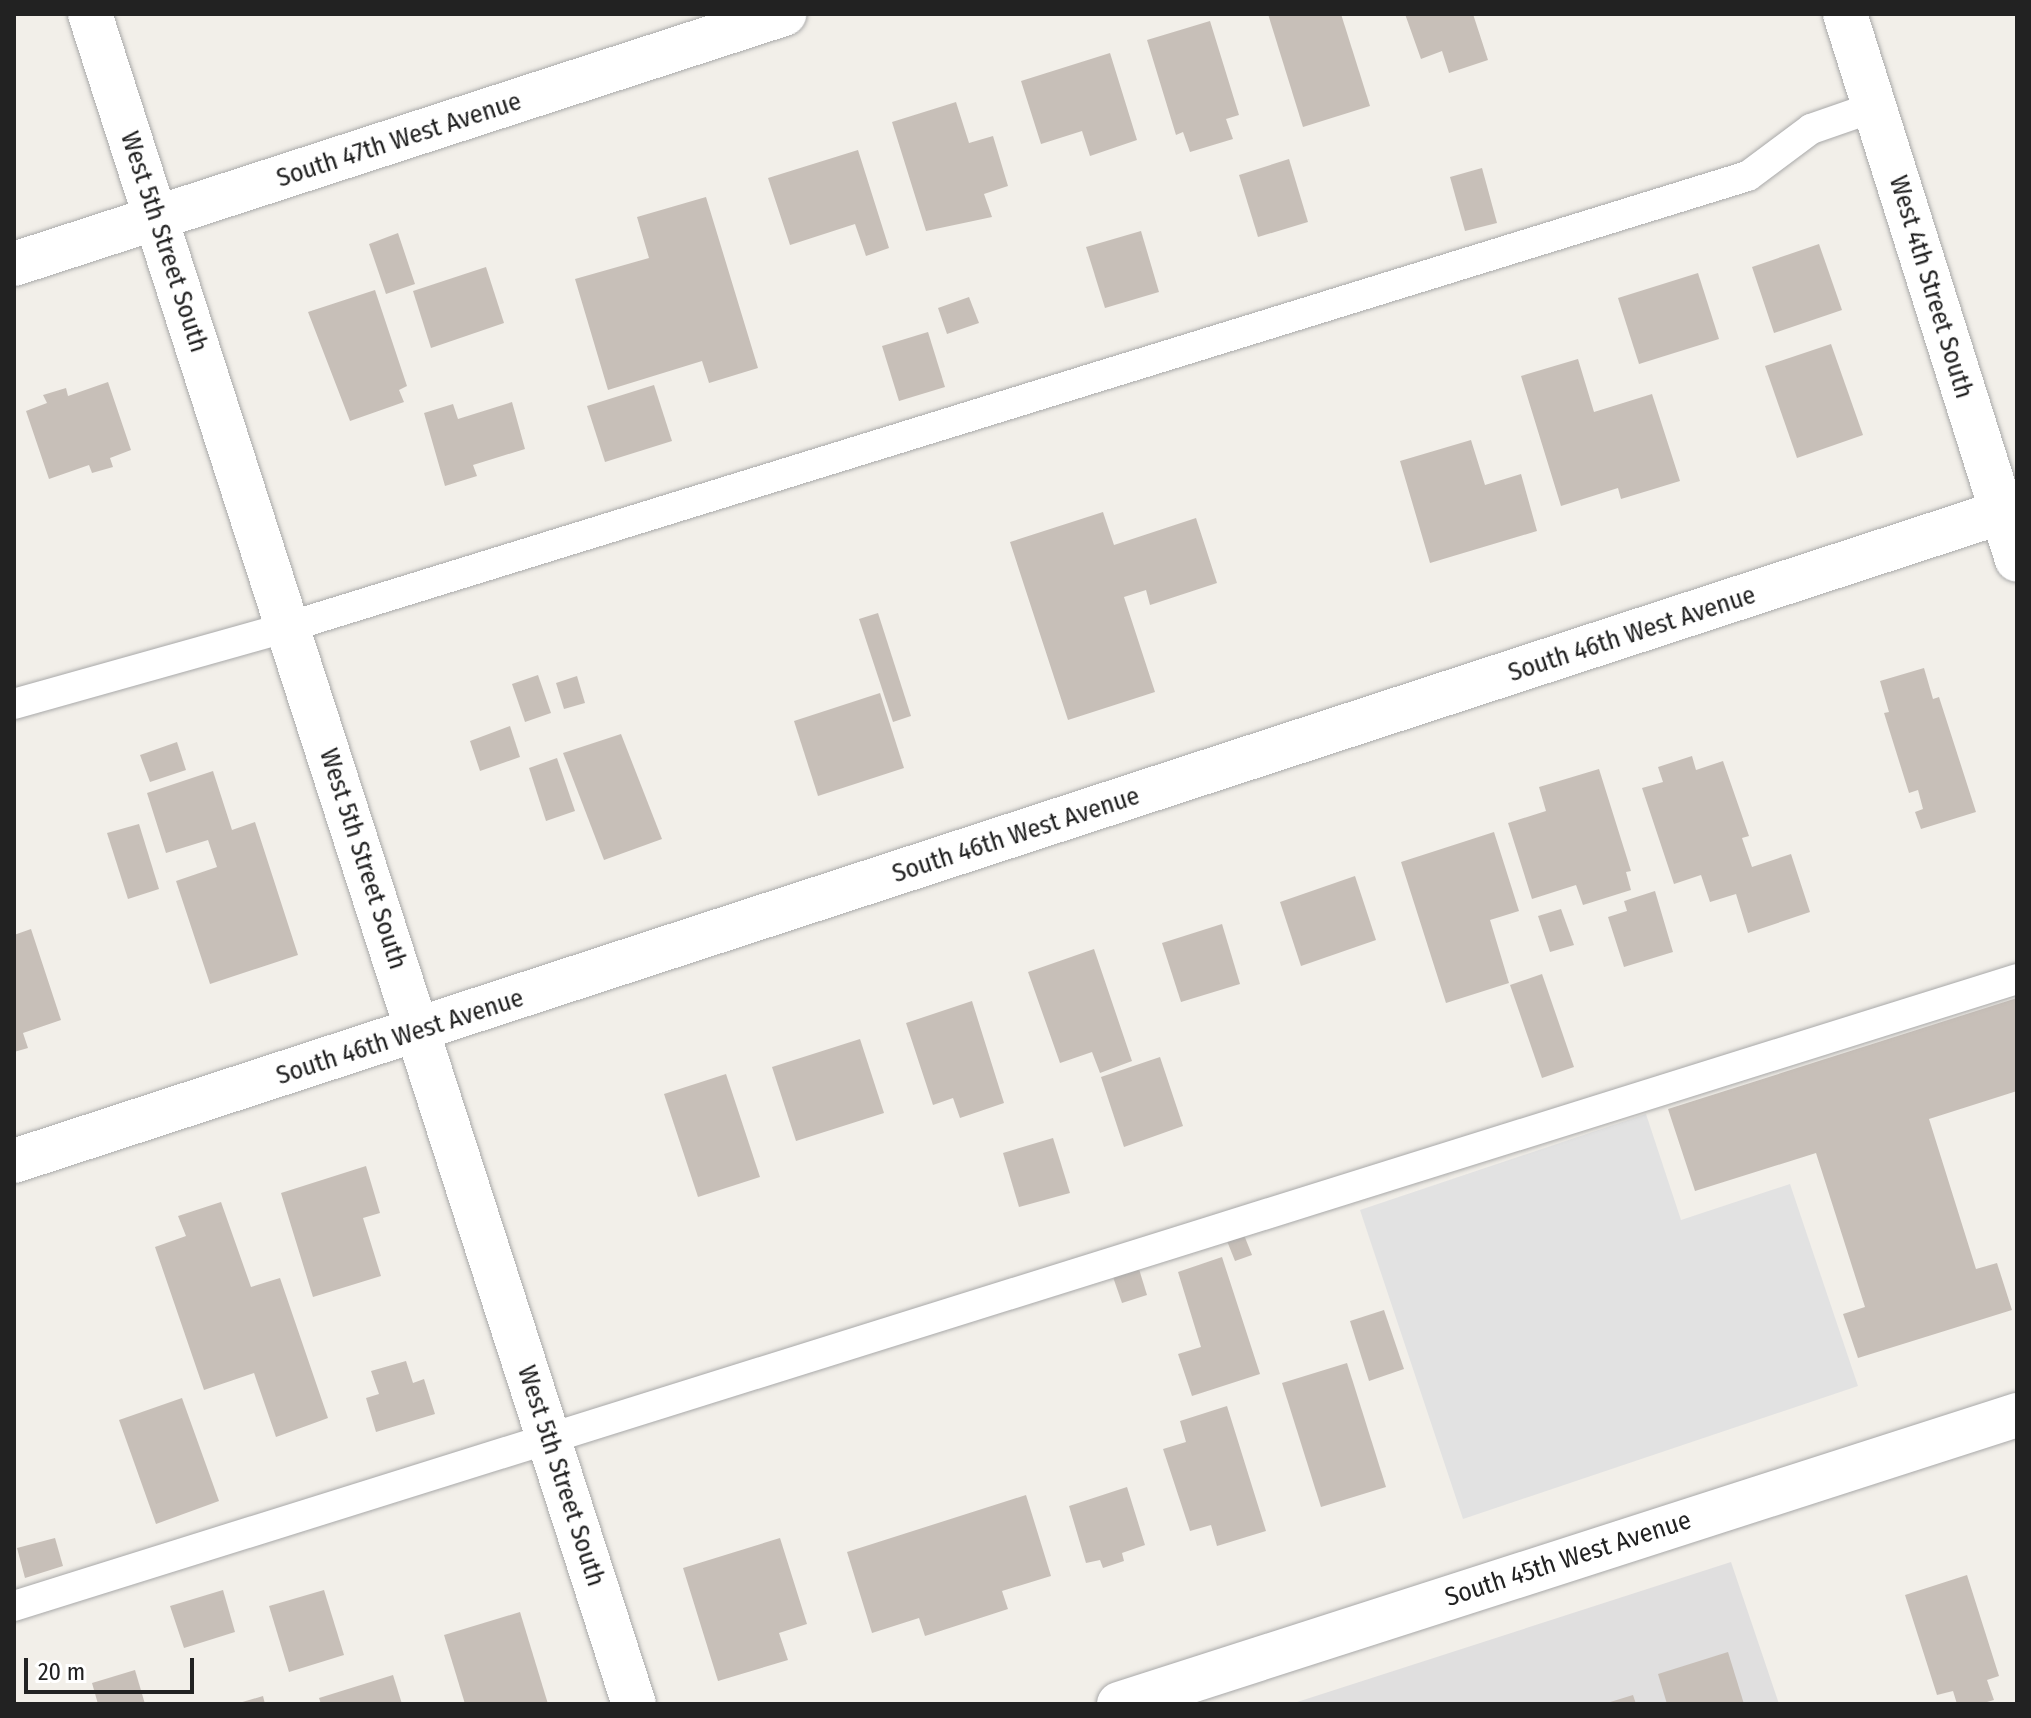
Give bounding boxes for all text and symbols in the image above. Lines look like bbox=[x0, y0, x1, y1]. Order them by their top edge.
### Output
street label: South 47th West Avenue bbox=[273, 86, 525, 194]
street label: West 5th Street South bbox=[114, 128, 214, 356]
street label: West 4th Street South bbox=[1882, 172, 1980, 402]
street label: South 46th West Avenue bbox=[1504, 579, 1760, 689]
street label: West 5th Street South bbox=[313, 745, 413, 973]
street label: South 46th West Avenue bbox=[888, 780, 1144, 890]
street label: South 46th West Avenue bbox=[272, 982, 528, 1092]
street label: West 5th Street South bbox=[511, 1362, 611, 1590]
street label: South 45th West Avenue bbox=[1441, 1504, 1695, 1614]
scale bar bbox=[28, 1642, 198, 1692]
text: 20 m bbox=[38, 1658, 85, 1686]

